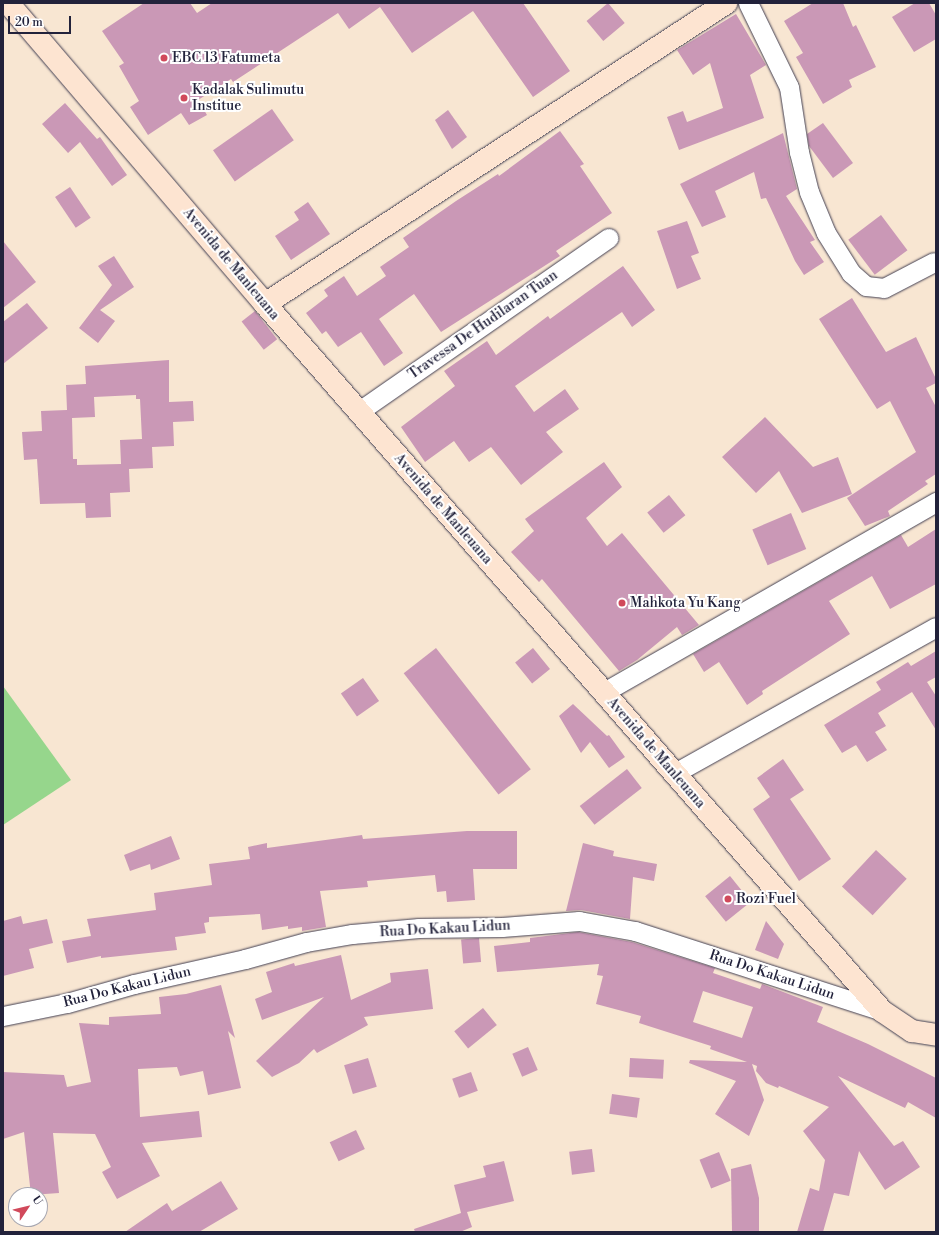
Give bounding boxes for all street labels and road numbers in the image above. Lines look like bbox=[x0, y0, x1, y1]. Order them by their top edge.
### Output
street label: Avenida de Manleuana bbox=[179, 205, 283, 323]
street label: Travessa De Hudilaran Tuan bbox=[405, 267, 561, 383]
street label: Avenida de Manleuana bbox=[390, 450, 496, 568]
street label: Avenida de Manleuana bbox=[603, 694, 709, 812]
street label: Rua Do Kakau Lidun bbox=[379, 917, 511, 941]
street label: Rua Do Kakau Lidun bbox=[707, 947, 837, 1003]
street label: Rua Do Kakau Lidun bbox=[61, 963, 193, 1011]

